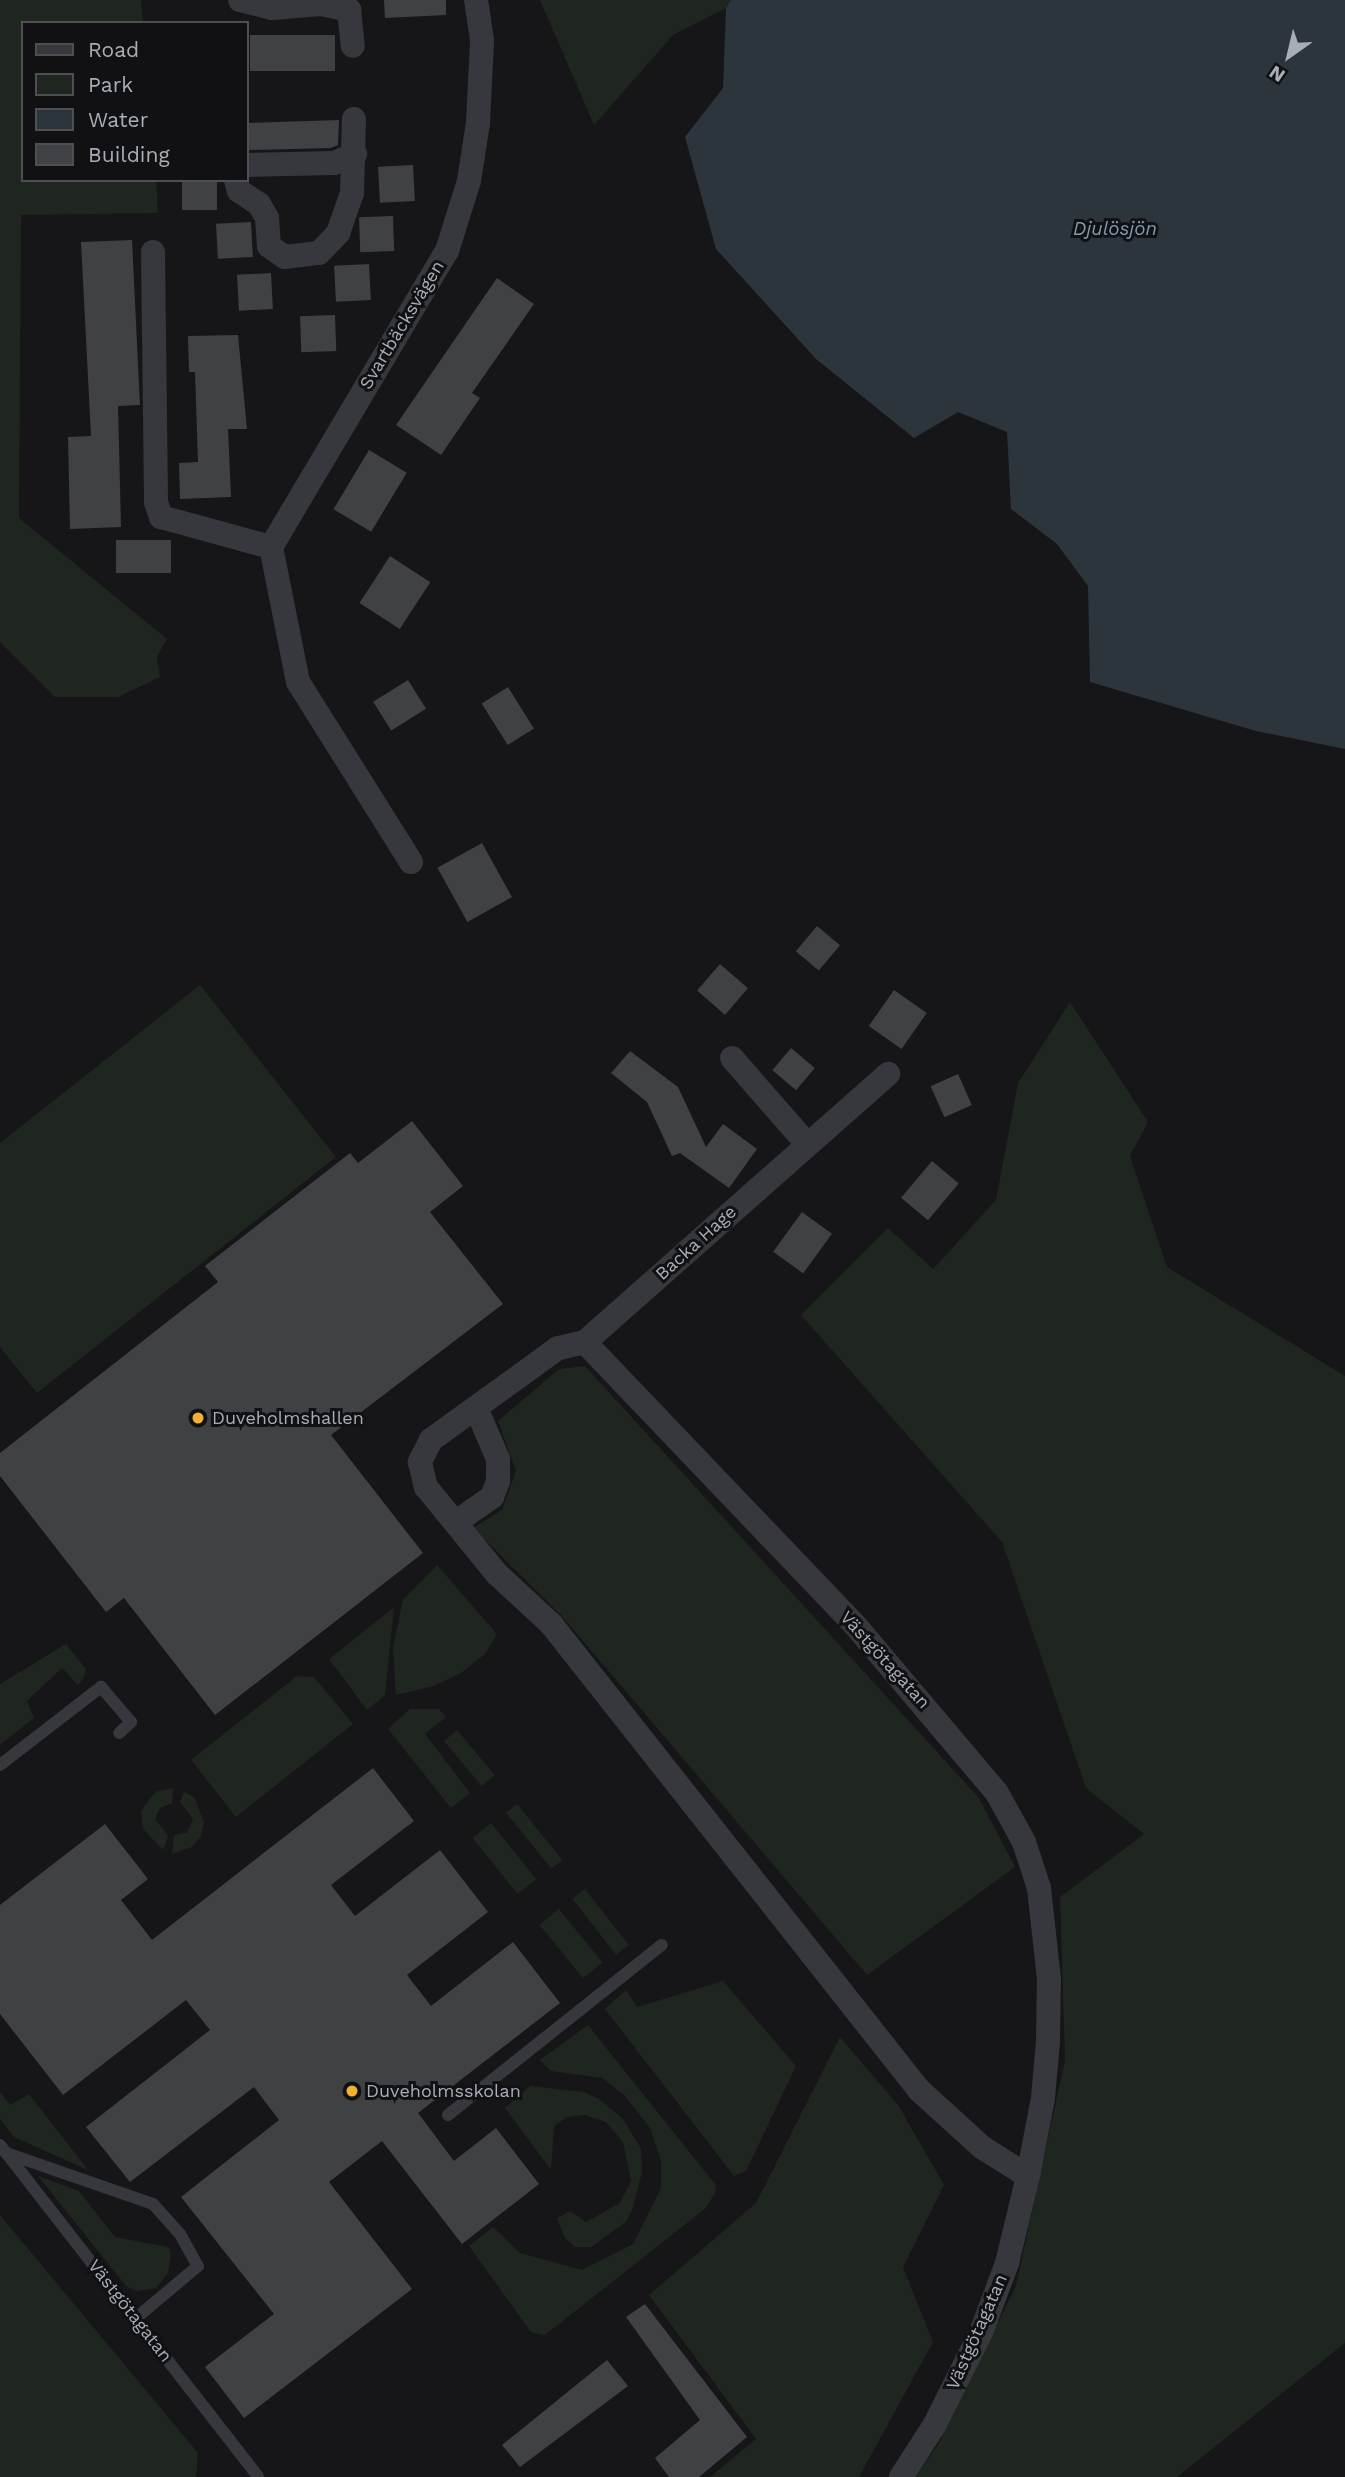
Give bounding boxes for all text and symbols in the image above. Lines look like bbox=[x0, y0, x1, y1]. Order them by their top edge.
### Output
legend bbox=[21, 21, 248, 182]
north arrow bbox=[1254, 21, 1324, 91]
text: Road bbox=[88, 37, 139, 62]
text: N bbox=[1265, 60, 1289, 87]
text: Park bbox=[88, 72, 133, 97]
text: Water bbox=[88, 107, 148, 132]
text: Building bbox=[88, 142, 170, 167]
water label: Djulösjön bbox=[1073, 218, 1157, 240]
street label: Svartbäcksvägen bbox=[355, 257, 449, 393]
street label: Backa Hage bbox=[651, 1201, 741, 1285]
place label: Duveholmshallen bbox=[212, 1407, 364, 1429]
marker: Duveholmshallen bbox=[190, 1410, 206, 1426]
street label: Västgötagatan bbox=[835, 1607, 935, 1713]
place label: Duveholmsskolan bbox=[366, 2080, 521, 2102]
marker: Duveholmsskolan bbox=[344, 2083, 360, 2099]
street label: Västgötagatan bbox=[83, 2255, 177, 2367]
street label: Västgötagatan bbox=[942, 2271, 1012, 2393]

